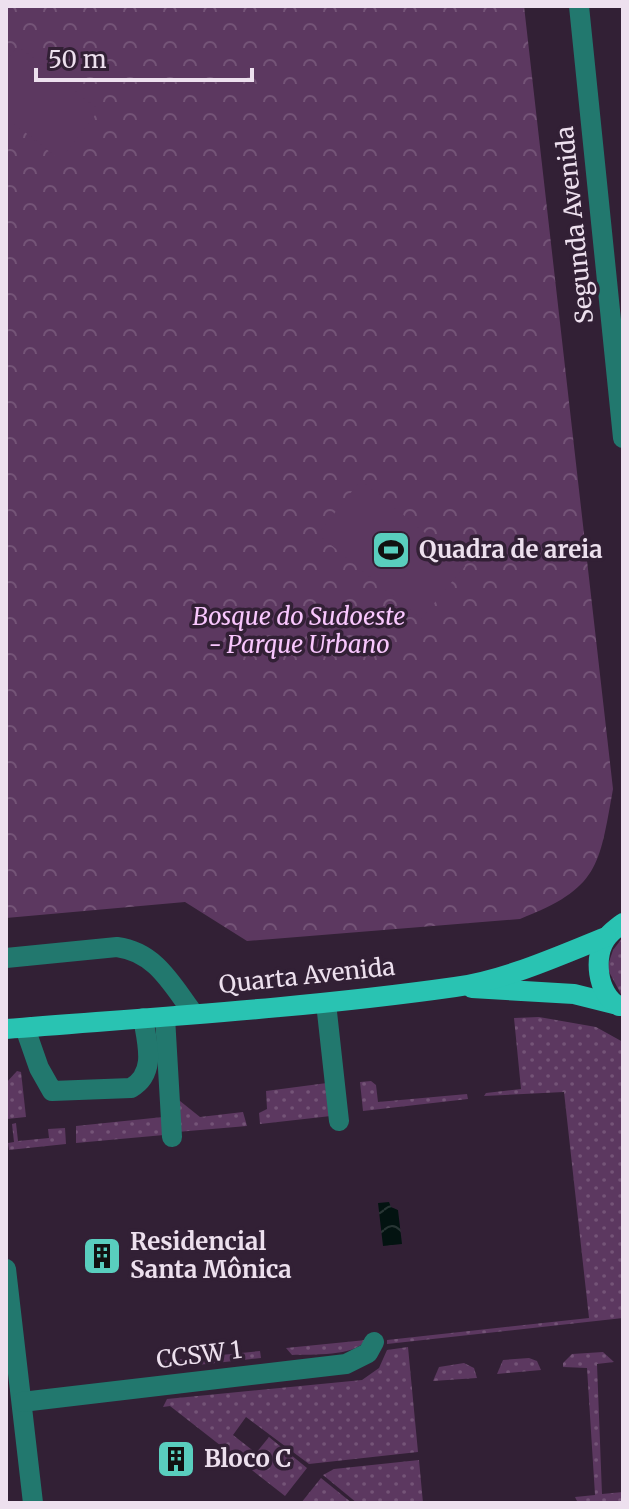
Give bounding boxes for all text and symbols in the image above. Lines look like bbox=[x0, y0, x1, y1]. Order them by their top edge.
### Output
scale bar bbox=[36, 32, 252, 82]
text: 50 m bbox=[48, 44, 107, 75]
street label: Segunda Avenida bbox=[549, 125, 600, 325]
sports icon: Quadra de areia bbox=[370, 529, 412, 571]
place label: Quadra de areia bbox=[419, 534, 603, 565]
park label: Bosque do Sudoeste - Parque Urbano bbox=[192, 601, 406, 660]
street label: Quarta Avenida bbox=[217, 951, 397, 1000]
place label: Residencial Santa Mônica bbox=[130, 1226, 292, 1285]
building icon: Residencial Santa Mônica bbox=[81, 1235, 123, 1277]
street label: CCSW 1 bbox=[155, 1334, 243, 1375]
building icon: Bloco C bbox=[155, 1438, 197, 1480]
place label: Bloco C bbox=[204, 1443, 291, 1474]

